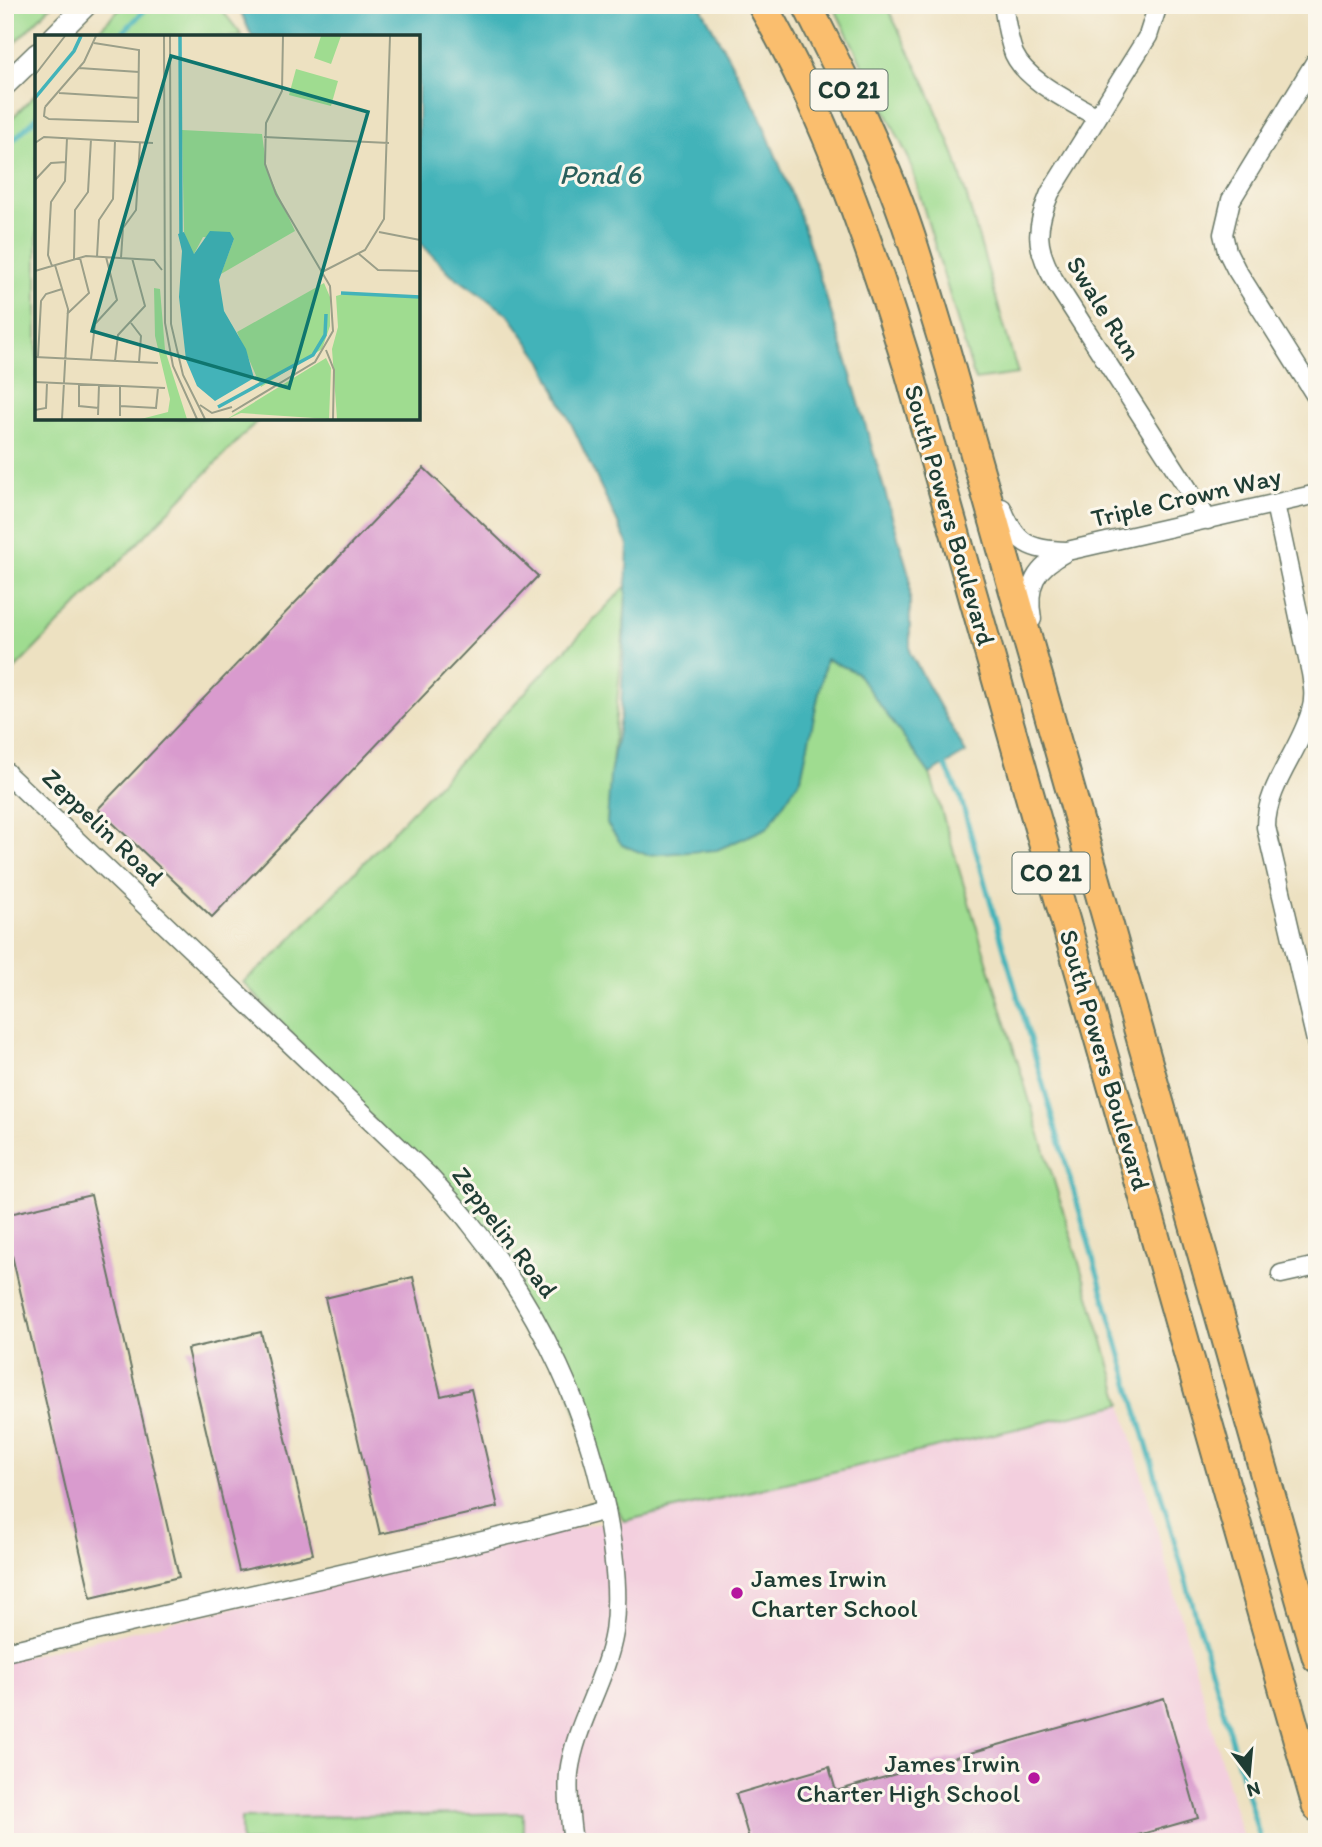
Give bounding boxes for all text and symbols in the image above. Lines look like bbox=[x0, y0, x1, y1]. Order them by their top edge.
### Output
inset map bbox=[35, 35, 420, 420]
road number: CO 21 bbox=[810, 70, 888, 110]
water label: Pond 6 bbox=[559, 157, 642, 191]
street label: Swale Run bbox=[1060, 250, 1149, 366]
street label: South Powers Boulevard bbox=[897, 381, 1003, 649]
street label: Triple Crown Way bbox=[1088, 460, 1284, 534]
street label: Zeppelin Road bbox=[36, 761, 170, 893]
road number: CO 21 bbox=[1012, 852, 1090, 894]
street label: South Powers Boulevard bbox=[1052, 926, 1158, 1194]
street label: Zeppelin Road bbox=[445, 1160, 565, 1304]
place label: James Irwin Charter School bbox=[751, 1562, 918, 1624]
marker: James Irwin Charter School bbox=[729, 1585, 745, 1601]
north arrow bbox=[1214, 1738, 1284, 1808]
place label: James Irwin Charter High School bbox=[796, 1747, 1020, 1809]
marker: James Irwin Charter High School bbox=[1026, 1770, 1042, 1786]
text: N bbox=[1244, 1777, 1263, 1803]

